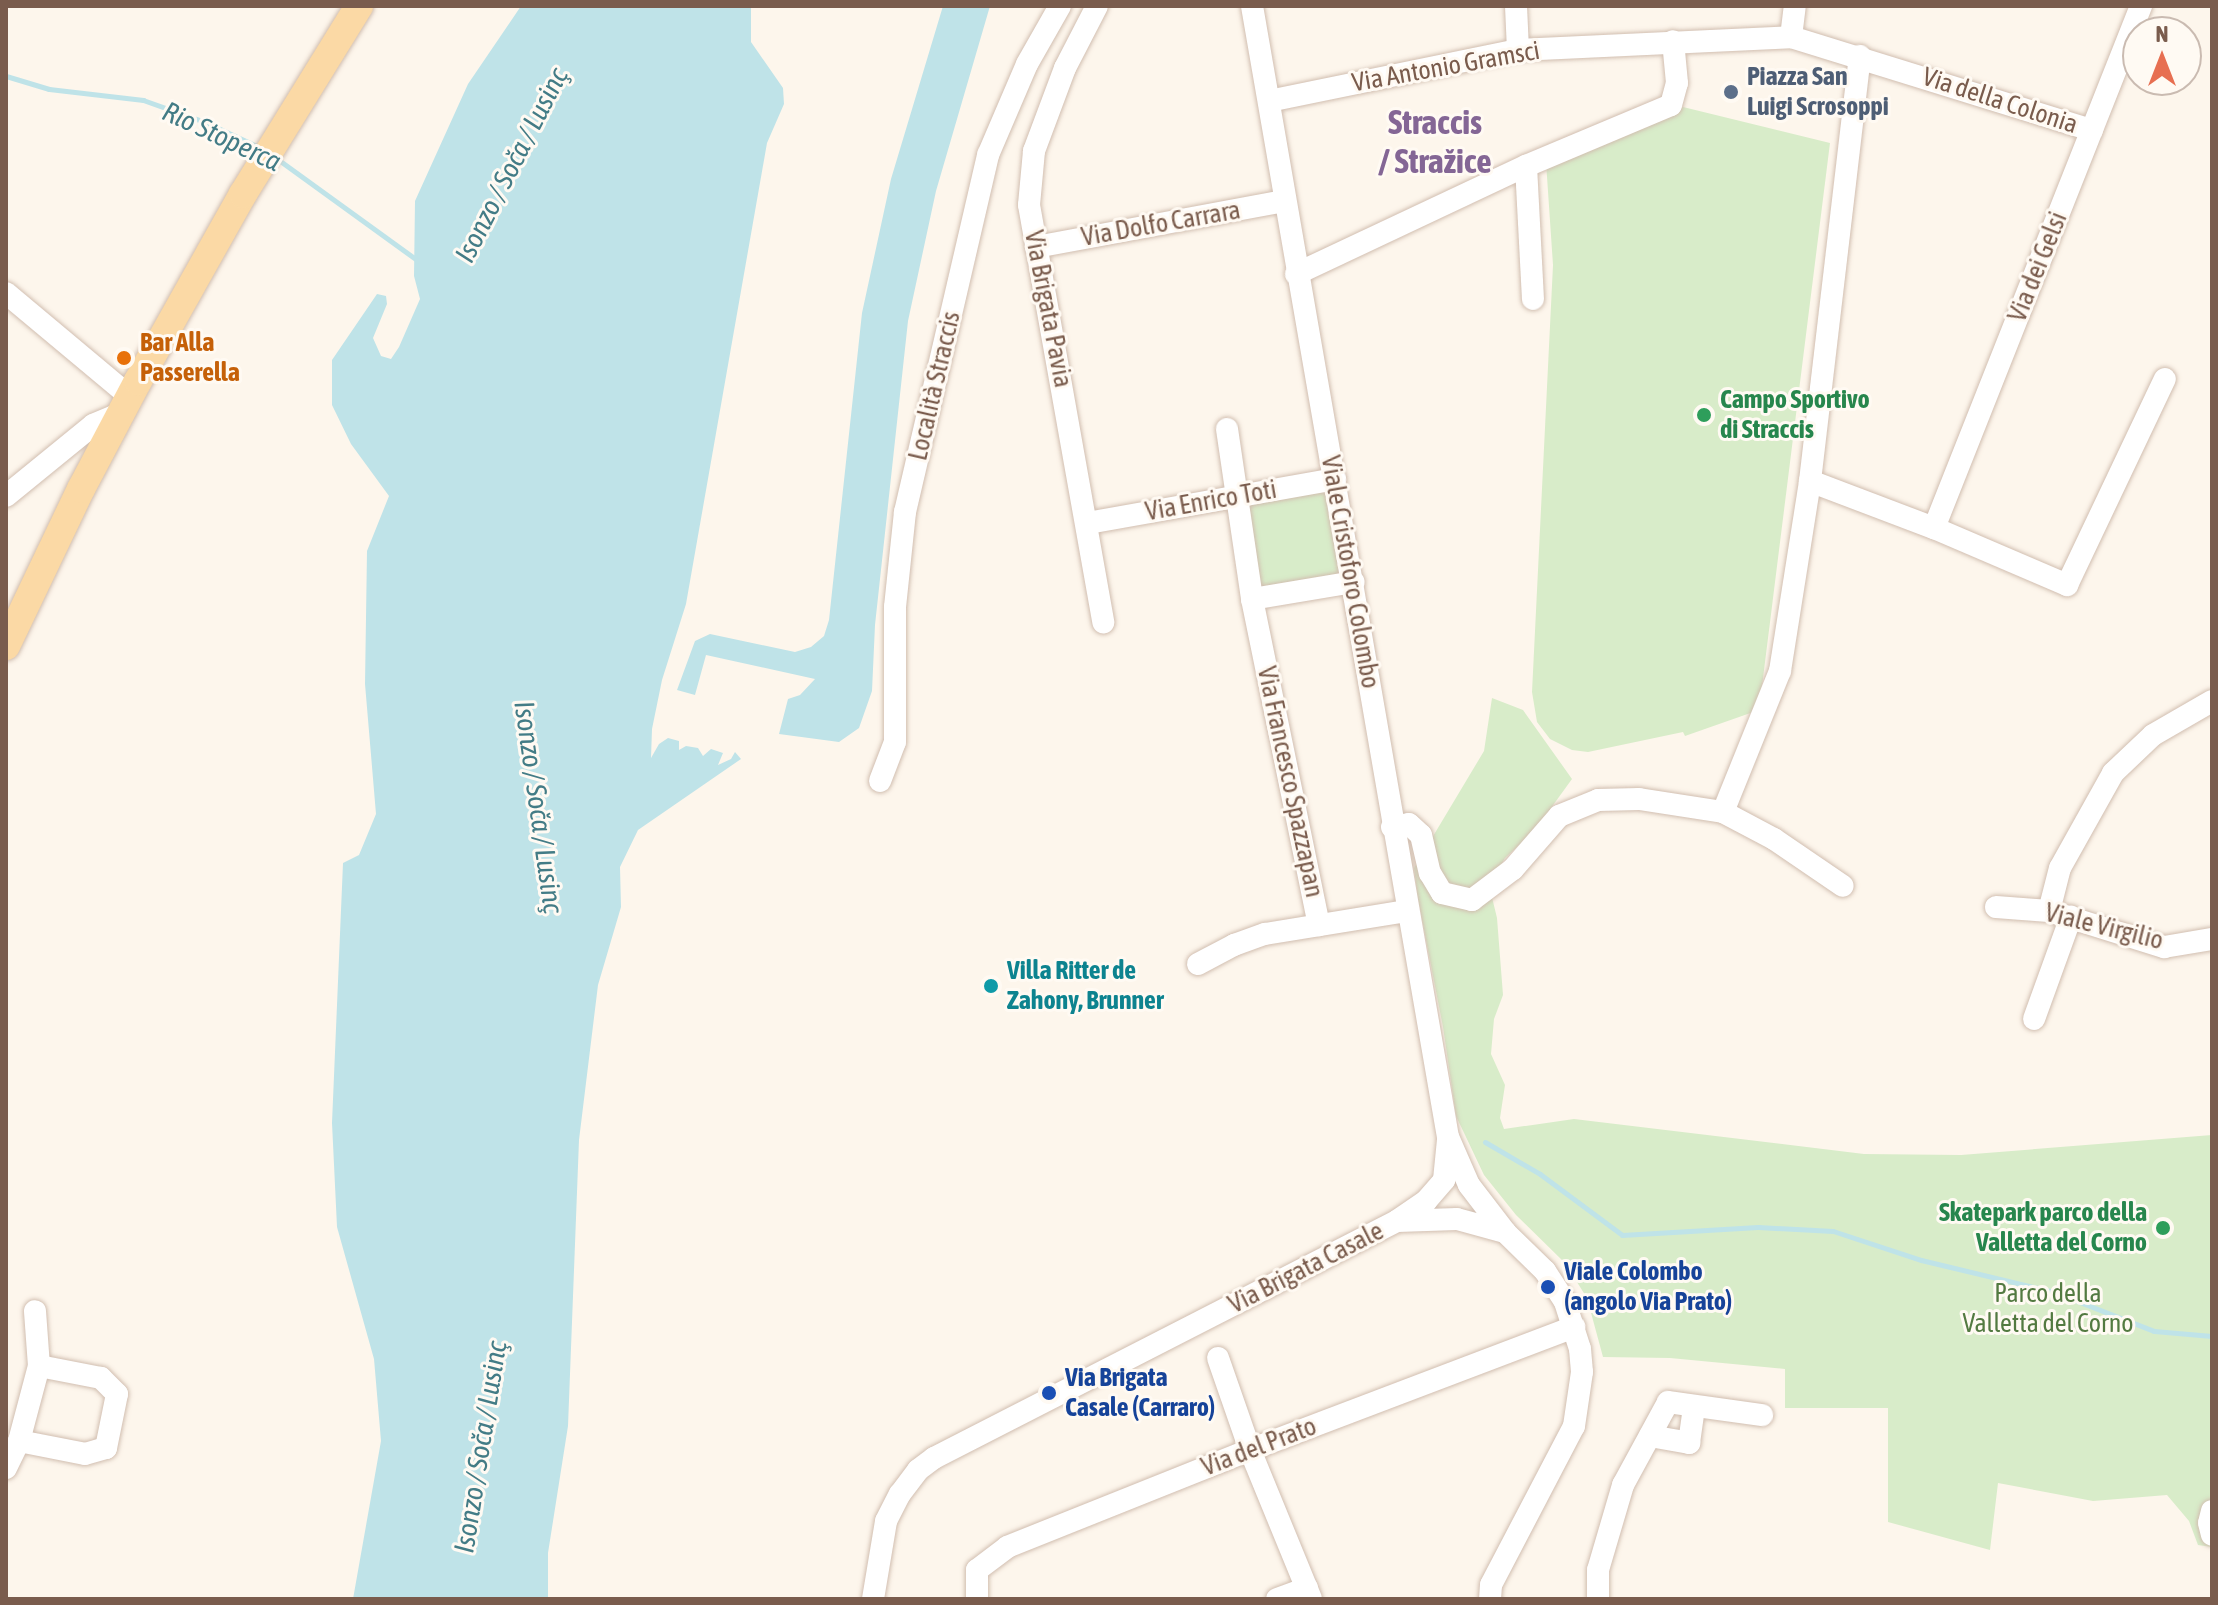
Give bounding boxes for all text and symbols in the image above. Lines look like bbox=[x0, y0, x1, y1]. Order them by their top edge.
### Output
north arrow bbox=[2122, 16, 2202, 96]
text: N bbox=[2156, 21, 2168, 47]
street label: Via Antonio Gramsci bbox=[1350, 35, 1542, 99]
place label: Piazza San Luigi Scrosoppi bbox=[1747, 61, 1889, 122]
street label: Via della Colonia bbox=[1918, 61, 2082, 141]
water label: Isonzo / Soča / Lusinç bbox=[447, 62, 575, 268]
marker: Piazza San Luigi Scrosoppi bbox=[1722, 83, 1740, 101]
water label: Rio Stoperca bbox=[157, 94, 287, 178]
district label: Straccis / Stražice bbox=[1378, 101, 1492, 180]
street label: Via Dolfo Carrara bbox=[1079, 195, 1243, 253]
street label: Via dei Gelsi bbox=[2002, 208, 2074, 326]
street label: Via Brigata Pavia bbox=[1017, 228, 1079, 390]
street label: Località Straccis bbox=[903, 308, 967, 464]
place label: Bar Alla Passerella bbox=[140, 327, 240, 388]
marker: Bar Alla Passerella bbox=[115, 349, 133, 367]
place label: Campo Sportivo di Straccis bbox=[1720, 384, 1870, 446]
marker: Campo Sportivo di Straccis bbox=[1695, 406, 1713, 424]
street label: Viale Cristoforo Colombo bbox=[1314, 453, 1386, 691]
street label: Via Enrico Toti bbox=[1143, 474, 1279, 528]
street label: Via Francesco Spazzapan bbox=[1250, 664, 1330, 900]
water label: Isonzo / Soča / Lusinç bbox=[507, 699, 571, 915]
street label: Viale Virgilio bbox=[2042, 897, 2166, 957]
place label: Villa Ritter de Zahony, Brunner bbox=[1007, 955, 1164, 1016]
marker: Villa Ritter de Zahony, Brunner bbox=[982, 977, 1000, 995]
place label: Skatepark parco della Valletta del Corno bbox=[1939, 1197, 2147, 1258]
street label: Via Brigata Casale bbox=[1223, 1216, 1389, 1320]
marker: Skatepark parco della Valletta del Corno bbox=[2154, 1219, 2172, 1237]
place label: Viale Colombo (angolo Via Prato) bbox=[1564, 1256, 1732, 1318]
marker: Viale Colombo (angolo Via Prato) bbox=[1539, 1278, 1557, 1296]
park label: Parco della Valletta del Corno bbox=[1962, 1278, 2134, 1340]
water label: Isonzo / Soča / Lusinç bbox=[447, 1339, 513, 1555]
place label: Via Brigata Casale (Carraro) bbox=[1065, 1362, 1215, 1424]
marker: Via Brigata Casale (Carraro) bbox=[1040, 1384, 1058, 1402]
street label: Via del Prato bbox=[1197, 1411, 1321, 1483]

